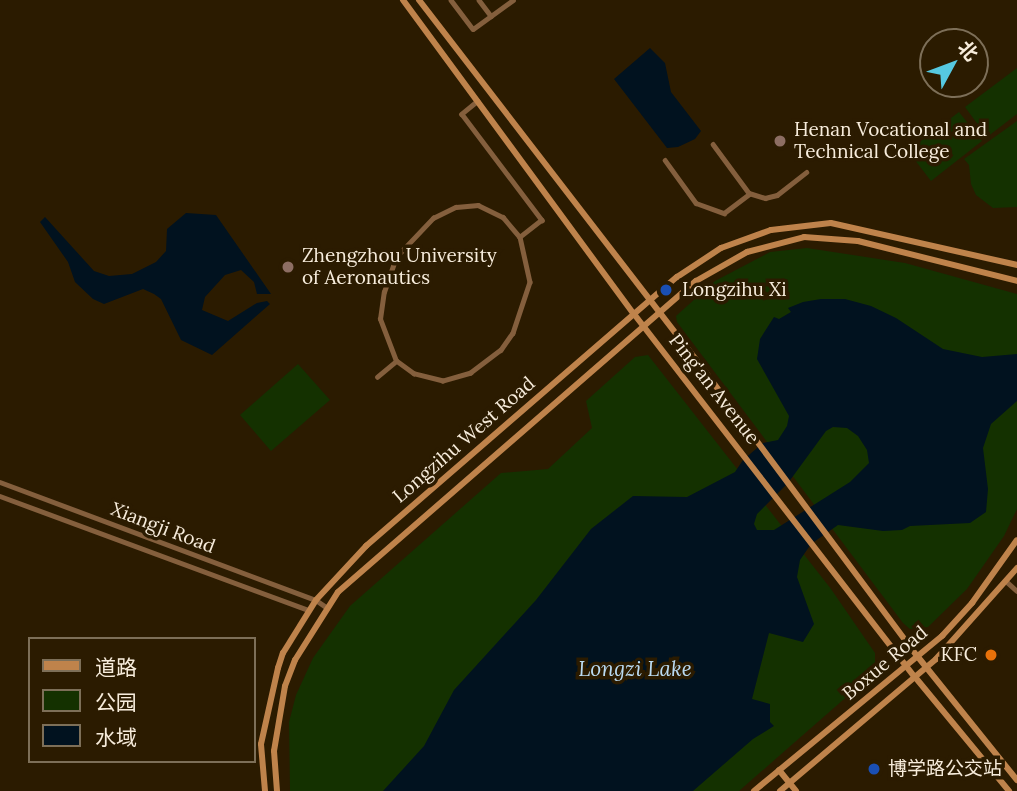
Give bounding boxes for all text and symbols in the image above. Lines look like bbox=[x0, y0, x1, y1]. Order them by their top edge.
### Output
north arrow bbox=[919, 28, 989, 98]
text: 北 bbox=[953, 35, 984, 66]
place label: Henan Vocational and Technical College bbox=[794, 119, 987, 163]
marker: Henan Vocational and Technical College bbox=[772, 133, 788, 149]
place label: Zhengzhou University of Aeronautics bbox=[302, 245, 497, 289]
marker: Zhengzhou University of Aeronautics bbox=[280, 259, 296, 275]
place label: Longzihu Xi bbox=[682, 279, 787, 301]
marker: Longzihu Xi bbox=[656, 280, 676, 300]
street label: Ping'an Avenue bbox=[664, 329, 764, 449]
street label: Longzihu West Road bbox=[388, 372, 540, 508]
street label: Xiangji Road bbox=[108, 498, 218, 558]
street label: Boxue Road bbox=[838, 621, 932, 705]
legend bbox=[28, 637, 256, 763]
place label: KFC bbox=[940, 644, 977, 666]
marker: KFC bbox=[983, 647, 999, 663]
text: 道路 bbox=[95, 654, 137, 681]
water label: Longzi Lake bbox=[578, 656, 692, 682]
text: 公园 bbox=[95, 689, 137, 716]
text: 水域 bbox=[95, 724, 137, 751]
place label: 博学路公交站 bbox=[888, 758, 1002, 780]
marker: 博学路公交站 bbox=[866, 761, 882, 777]

